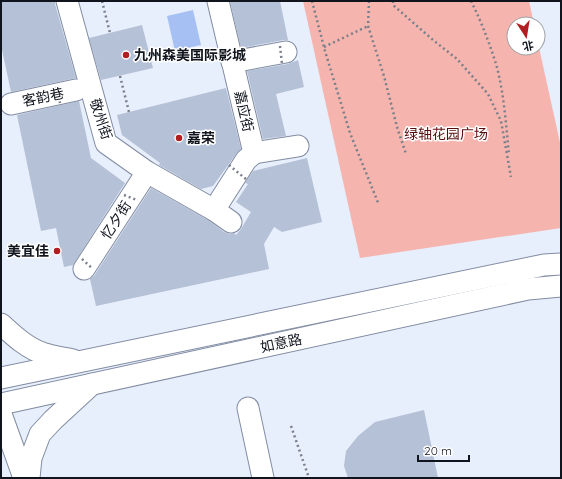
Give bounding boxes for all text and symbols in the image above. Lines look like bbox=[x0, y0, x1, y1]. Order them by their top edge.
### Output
north arrow bbox=[506, 16, 546, 56]
text: 北 bbox=[521, 38, 535, 54]
place label: 九州森美国际影城 bbox=[134, 46, 246, 64]
marker: 九州森美国际影城 bbox=[121, 50, 131, 60]
street label: 客韵巷 bbox=[21, 84, 65, 110]
street label: 嘉应街 bbox=[231, 89, 257, 133]
street label: 敬州街 bbox=[86, 96, 116, 142]
park label: 绿轴花园广场 bbox=[404, 125, 488, 143]
place label: 嘉荣 bbox=[187, 129, 215, 147]
marker: 嘉荣 bbox=[174, 133, 184, 143]
street label: 忆夕街 bbox=[97, 197, 135, 243]
place label: 美宜佳 bbox=[7, 242, 49, 260]
marker: 美宜佳 bbox=[52, 246, 62, 256]
street label: 如意路 bbox=[259, 330, 303, 356]
scale bar bbox=[418, 437, 469, 463]
text: 20 m bbox=[424, 443, 452, 458]

